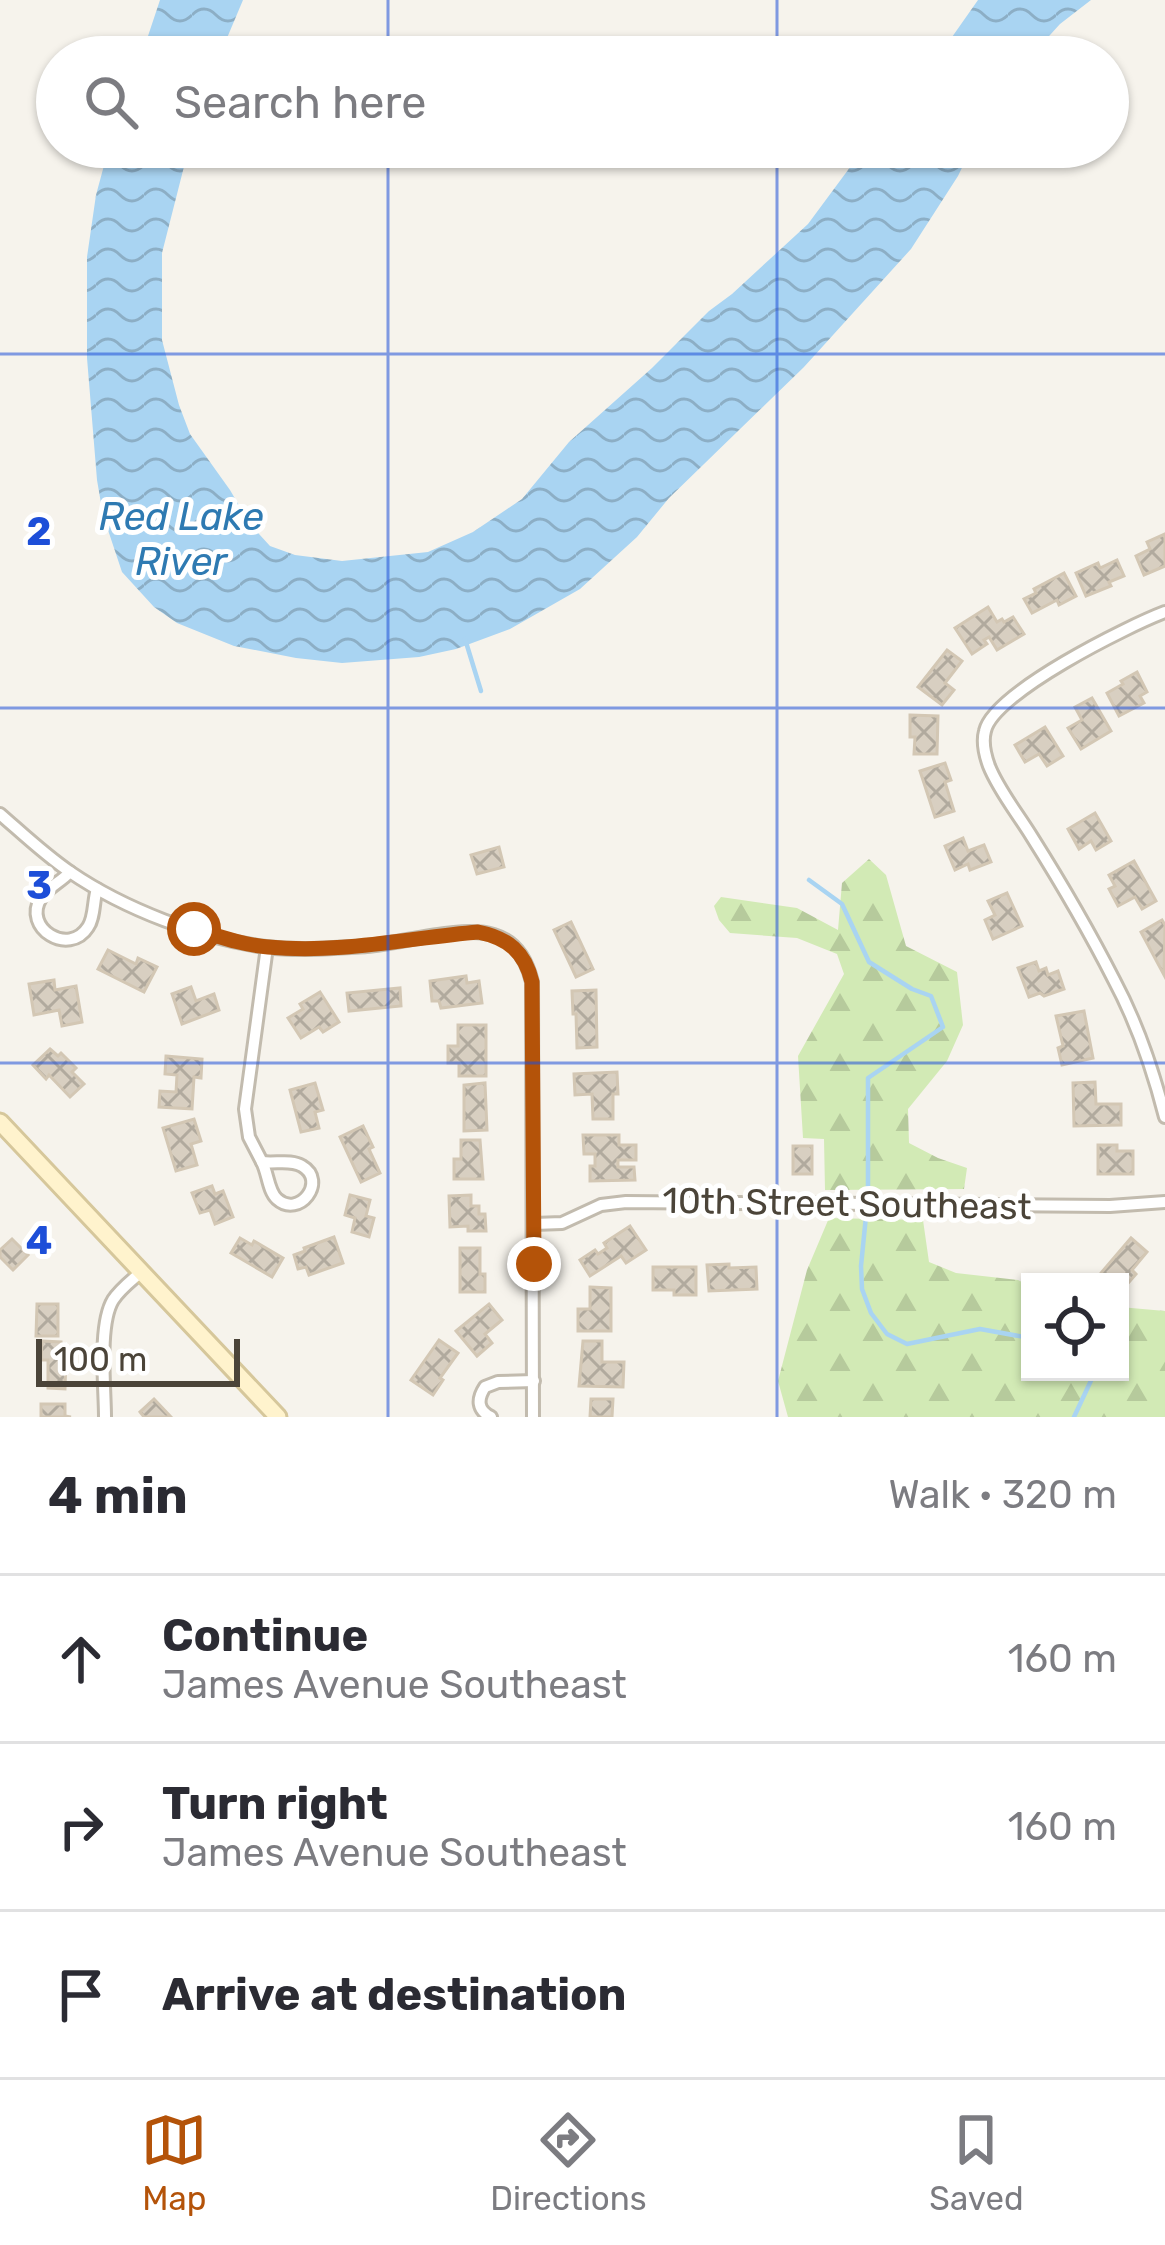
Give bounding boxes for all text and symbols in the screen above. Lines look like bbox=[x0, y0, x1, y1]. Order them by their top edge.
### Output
search box bbox=[36, 36, 1129, 168]
icon: search bbox=[78, 69, 144, 135]
text: Search here bbox=[174, 76, 426, 129]
water label: Red Lake River bbox=[98, 494, 264, 585]
text: 2 bbox=[26, 509, 52, 555]
text: 3 bbox=[26, 863, 52, 909]
route start bbox=[167, 902, 221, 956]
street label: 10th Street Southeast bbox=[662, 1179, 1032, 1228]
text: 4 bbox=[26, 1218, 52, 1264]
route end bbox=[507, 1237, 561, 1291]
map controls bbox=[1021, 1273, 1129, 1381]
button: locate bbox=[1021, 1273, 1129, 1381]
scale bar bbox=[36, 1333, 240, 1386]
text: 100 m bbox=[54, 1340, 147, 1379]
text: 4 min bbox=[48, 1465, 188, 1526]
text: Walk · 320 m bbox=[889, 1472, 1117, 1518]
text: Continue bbox=[162, 1609, 368, 1662]
icon: ahead bbox=[48, 1626, 114, 1692]
text: 160 m bbox=[1008, 1636, 1117, 1682]
text: James Avenue Southeast bbox=[162, 1662, 627, 1708]
text: Turn right bbox=[162, 1777, 388, 1830]
icon: right bbox=[48, 1794, 114, 1860]
text: 160 m bbox=[1008, 1804, 1117, 1850]
text: James Avenue Southeast bbox=[162, 1830, 627, 1876]
icon: arrive bbox=[48, 1962, 114, 2028]
text: Arrive at destination bbox=[162, 1968, 627, 2021]
tab: Map bbox=[141, 2107, 207, 2218]
tab: Directions bbox=[490, 2107, 647, 2218]
tab: Saved bbox=[929, 2107, 1024, 2218]

